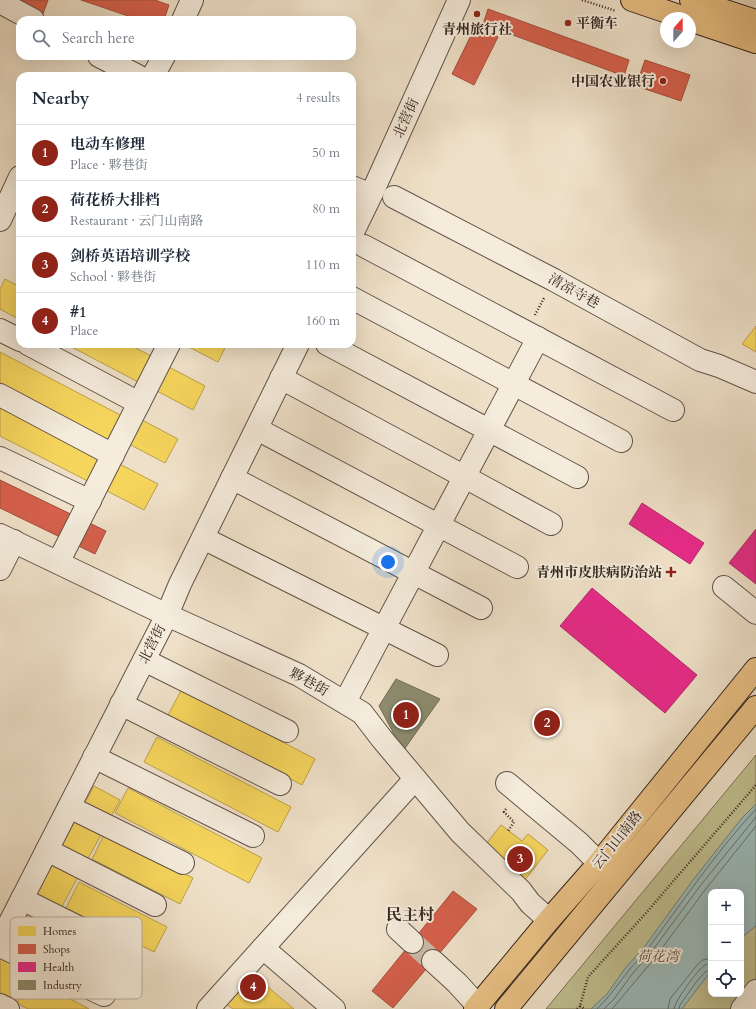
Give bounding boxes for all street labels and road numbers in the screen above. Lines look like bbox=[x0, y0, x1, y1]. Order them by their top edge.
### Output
street label: 北营街 bbox=[389, 95, 423, 141]
street label: 清凉寺巷 bbox=[545, 269, 603, 313]
street label: 北营街 bbox=[134, 621, 170, 667]
street label: 夥巷街 bbox=[286, 664, 332, 700]
street label: 云门山南路 bbox=[588, 807, 646, 873]

